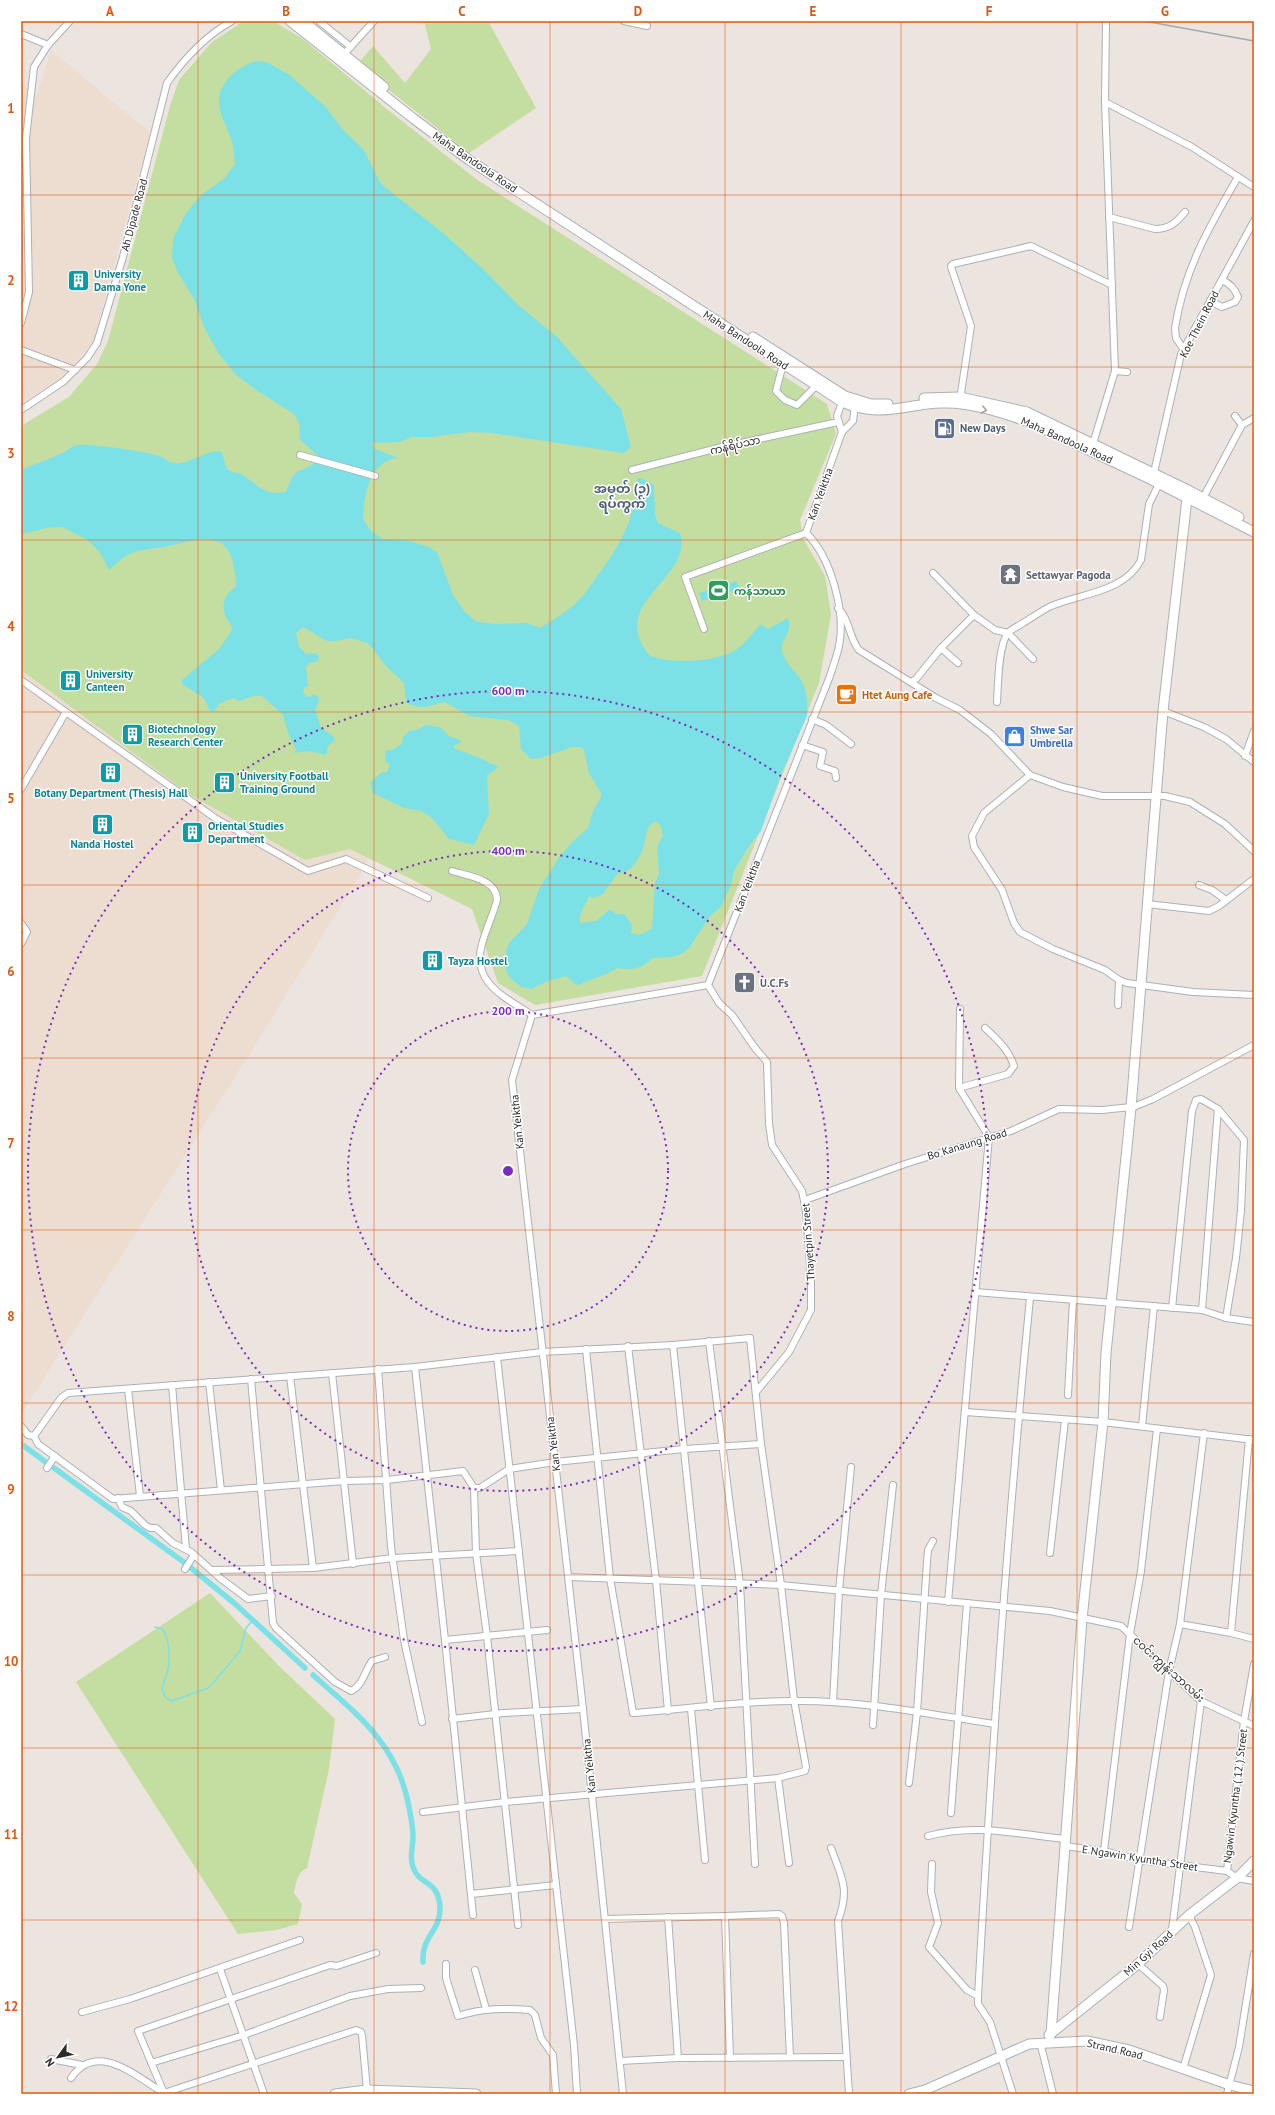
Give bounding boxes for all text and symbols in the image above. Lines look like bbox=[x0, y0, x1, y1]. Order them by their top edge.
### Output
text: A bbox=[106, 3, 114, 20]
text: B bbox=[282, 3, 290, 20]
text: C bbox=[458, 3, 466, 20]
text: D bbox=[634, 3, 642, 20]
text: E bbox=[810, 3, 817, 20]
text: F bbox=[986, 3, 993, 20]
text: G bbox=[1161, 3, 1169, 20]
text: 1 bbox=[7, 100, 15, 117]
street label: Maha Bandoola Road bbox=[430, 128, 520, 196]
street label: Ah Dipade Road bbox=[118, 177, 150, 253]
building icon: University Dama Yone bbox=[65, 267, 91, 293]
place label: University Dama Yone bbox=[94, 267, 147, 294]
text: 2 bbox=[7, 272, 15, 289]
street label: Koe Thein Road bbox=[1176, 288, 1222, 360]
street label: Maha Bandoola Road bbox=[701, 307, 791, 373]
one-way arrow bbox=[981, 405, 987, 413]
street label: Maha Bandoola Road bbox=[1019, 413, 1115, 467]
fuel station icon: New Days bbox=[932, 415, 958, 441]
place label: New Days bbox=[960, 421, 1006, 435]
street label: ကန်ရိပ်သာ bbox=[709, 432, 762, 460]
text: 3 bbox=[7, 445, 15, 462]
street label: Kan Yeiktha bbox=[804, 466, 836, 522]
district label: အမှတ် (၃) ရပ်ကွက် bbox=[594, 479, 650, 514]
temple icon: Settawyar Pagoda bbox=[997, 562, 1023, 588]
place label: Settawyar Pagoda bbox=[1026, 568, 1111, 582]
sports icon: ကန်သာယာ bbox=[705, 578, 731, 604]
place label: ကန်သာယာ bbox=[734, 584, 786, 600]
text: 4 bbox=[7, 618, 15, 635]
building icon: University Canteen bbox=[57, 667, 83, 693]
place label: University Canteen bbox=[86, 667, 134, 694]
cafe icon: Htet Aung Cafe bbox=[833, 682, 859, 708]
text: 600 m bbox=[491, 683, 525, 698]
place label: Htet Aung Cafe bbox=[862, 688, 933, 702]
building icon: Biotechnology Research Center bbox=[120, 722, 146, 748]
place label: Biotechnology Research Center bbox=[148, 722, 223, 749]
shop icon: Shwe Sar Umbrella bbox=[1002, 723, 1028, 749]
place label: Shwe Sar Umbrella bbox=[1030, 723, 1073, 750]
building icon: Botany Department (Thesis) Hall bbox=[98, 760, 124, 786]
building icon: University Football Training Ground bbox=[212, 769, 238, 795]
place label: University Football Training Ground bbox=[240, 769, 329, 796]
place label: Botany Department (Thesis) Hall bbox=[34, 786, 189, 800]
text: 5 bbox=[7, 790, 15, 807]
building icon: Nanda Hostel bbox=[89, 811, 115, 837]
building icon: Oriental Studies Department bbox=[180, 819, 206, 845]
place label: Oriental Studies Department bbox=[208, 819, 284, 846]
place label: Nanda Hostel bbox=[70, 837, 134, 851]
text: 400 m bbox=[491, 843, 525, 858]
street label: Kan Yeiktha bbox=[731, 858, 763, 914]
building icon: Tayza Hostel bbox=[419, 948, 445, 974]
place label: Tayza Hostel bbox=[448, 954, 508, 968]
text: 6 bbox=[7, 963, 15, 980]
church icon: U.C.Fs bbox=[732, 970, 758, 996]
place label: U.C.Fs bbox=[760, 976, 789, 990]
text: 200 m bbox=[491, 1003, 525, 1018]
street label: Kan Yeiktha bbox=[507, 1094, 527, 1150]
street label: Bo Kanaung Road bbox=[925, 1125, 1009, 1163]
text: 7 bbox=[7, 1135, 15, 1152]
centre of rings bbox=[501, 1164, 515, 1178]
street label: Thayetpin Street bbox=[798, 1202, 818, 1281]
text: 8 bbox=[7, 1308, 15, 1325]
street label: Kan Yeiktha bbox=[543, 1416, 563, 1472]
text: 9 bbox=[7, 1481, 15, 1498]
street label: ငဝင်းကျွန်းသာလမ်း bbox=[1128, 1633, 1208, 1707]
text: 10 bbox=[4, 1653, 18, 1670]
street label: Ngawin Kyuntha ( 12 ) Street bbox=[1220, 1728, 1250, 1864]
street label: Kan Yeiktha bbox=[579, 1738, 599, 1794]
text: 11 bbox=[4, 1826, 18, 1843]
street label: E Ngawin Kyuntha Street bbox=[1081, 1842, 1199, 1874]
street label: Min Gyi Road bbox=[1120, 1927, 1176, 1979]
text: 12 bbox=[4, 1998, 18, 2015]
street label: Strand Road bbox=[1086, 2036, 1144, 2062]
north arrow bbox=[38, 2037, 78, 2077]
text: N bbox=[42, 2056, 57, 2069]

